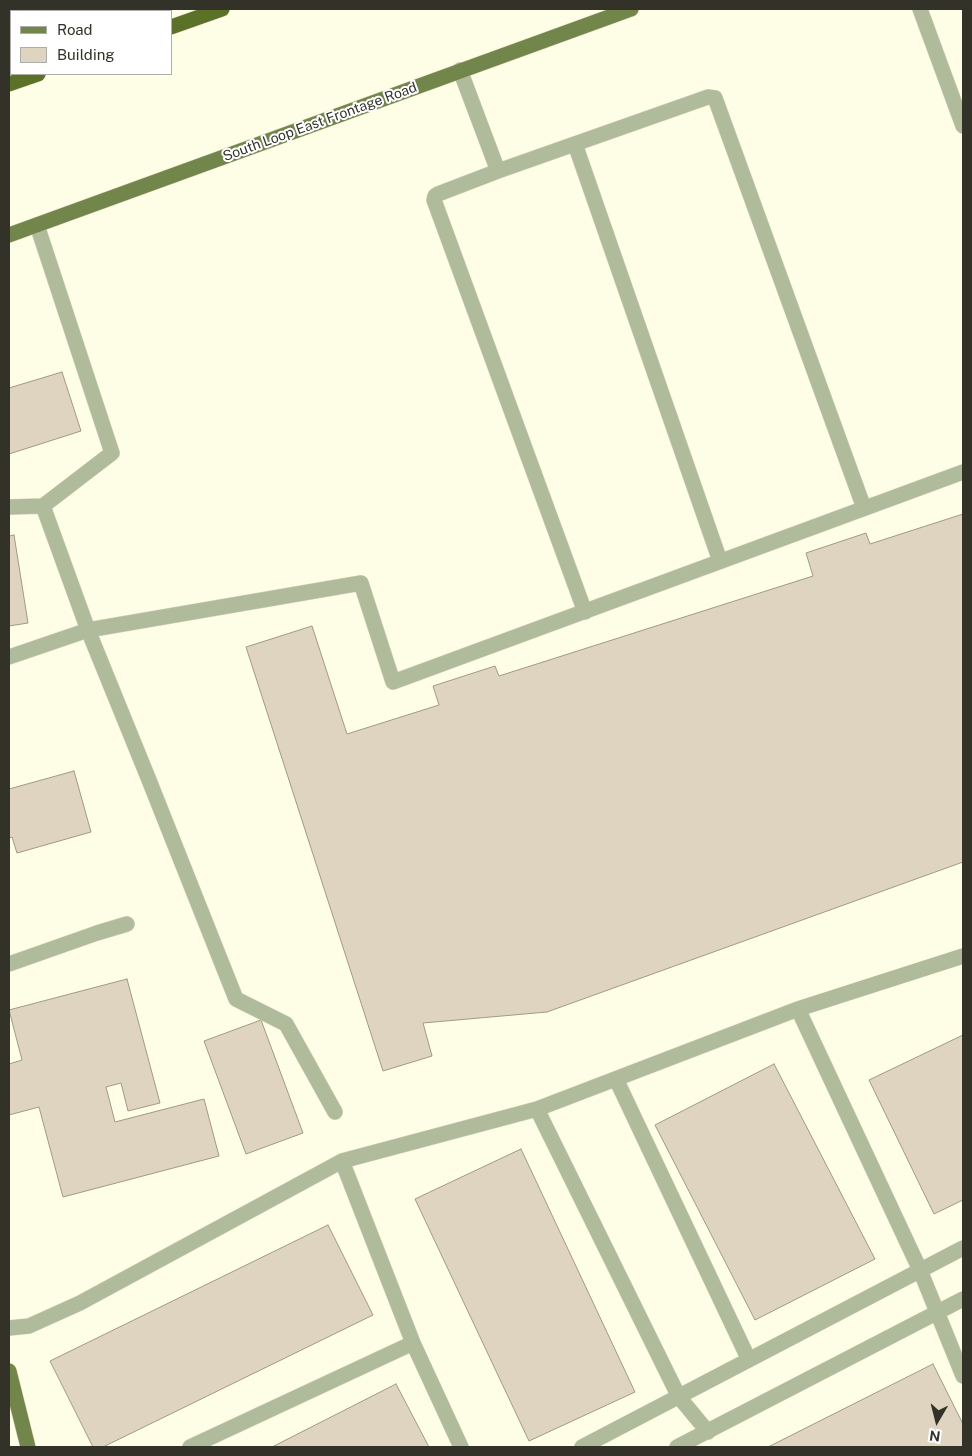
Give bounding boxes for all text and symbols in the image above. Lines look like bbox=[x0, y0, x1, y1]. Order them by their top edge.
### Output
legend bbox=[10, 10, 172, 75]
text: Road bbox=[57, 21, 93, 38]
text: Building bbox=[57, 46, 115, 63]
street label: South Loop East Frontage Road bbox=[221, 79, 419, 165]
north arrow bbox=[912, 1396, 962, 1446]
text: N bbox=[928, 1427, 941, 1445]

